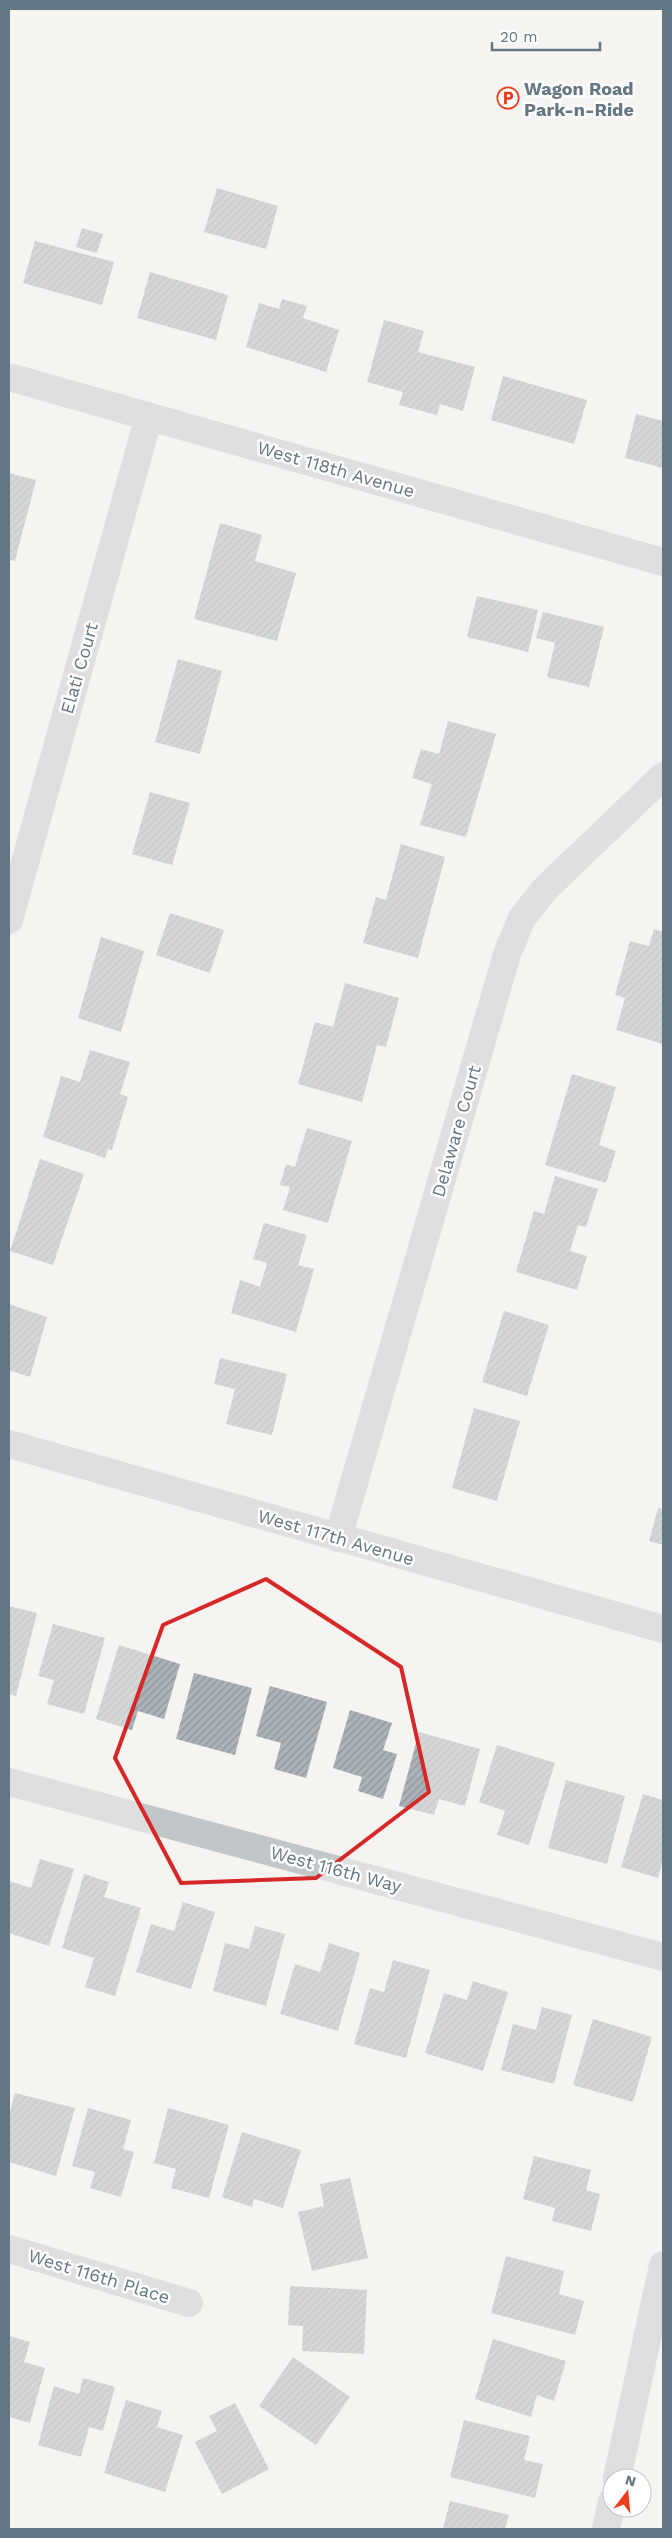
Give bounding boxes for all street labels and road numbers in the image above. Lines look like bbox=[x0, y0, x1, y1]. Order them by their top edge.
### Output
street label: West 118th Avenue bbox=[255, 436, 417, 502]
street label: Elati Court bbox=[56, 620, 102, 716]
street label: Delaware Court bbox=[427, 1062, 485, 1199]
street label: West 117th Avenue bbox=[255, 1505, 417, 1569]
street label: West 116th Way bbox=[268, 1841, 404, 1897]
street label: West 116th Place bbox=[26, 2244, 172, 2308]

